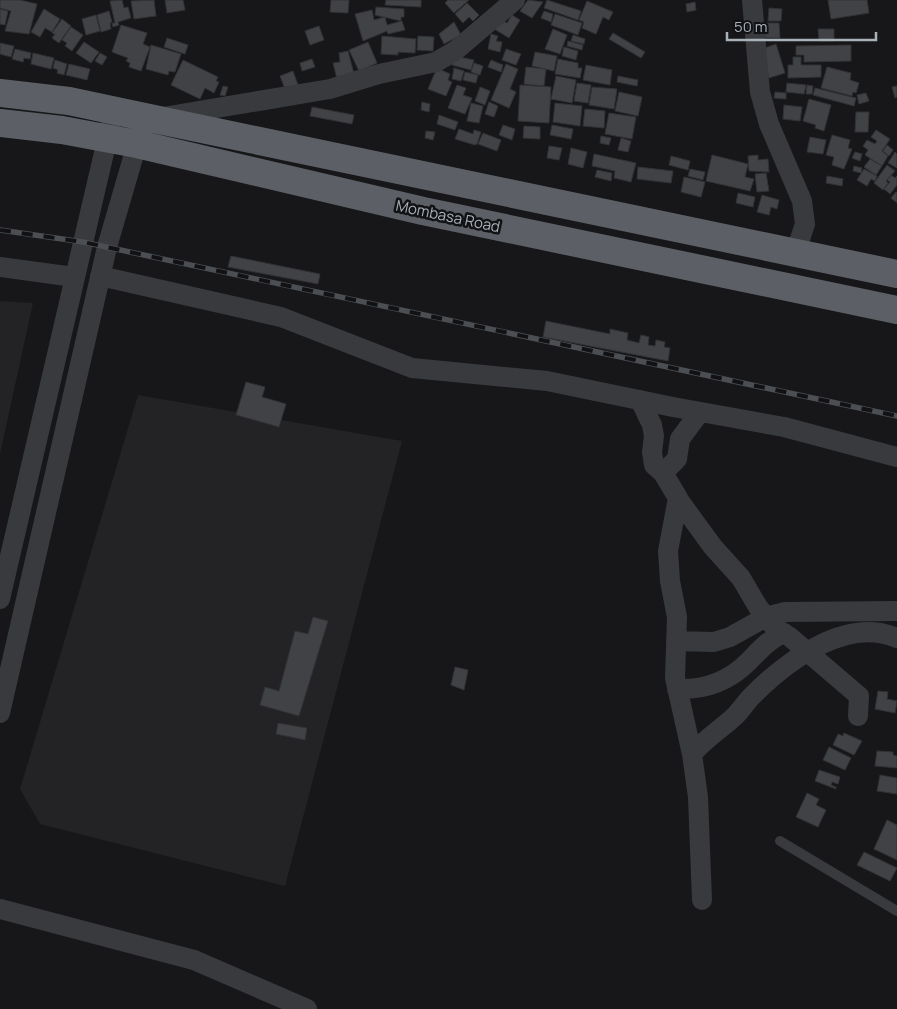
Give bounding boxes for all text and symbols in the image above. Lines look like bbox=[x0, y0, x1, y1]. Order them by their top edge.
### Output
scale bar bbox=[727, 10, 876, 42]
text: 50 m bbox=[734, 16, 768, 37]
street label: Mombasa Road bbox=[394, 195, 502, 237]

